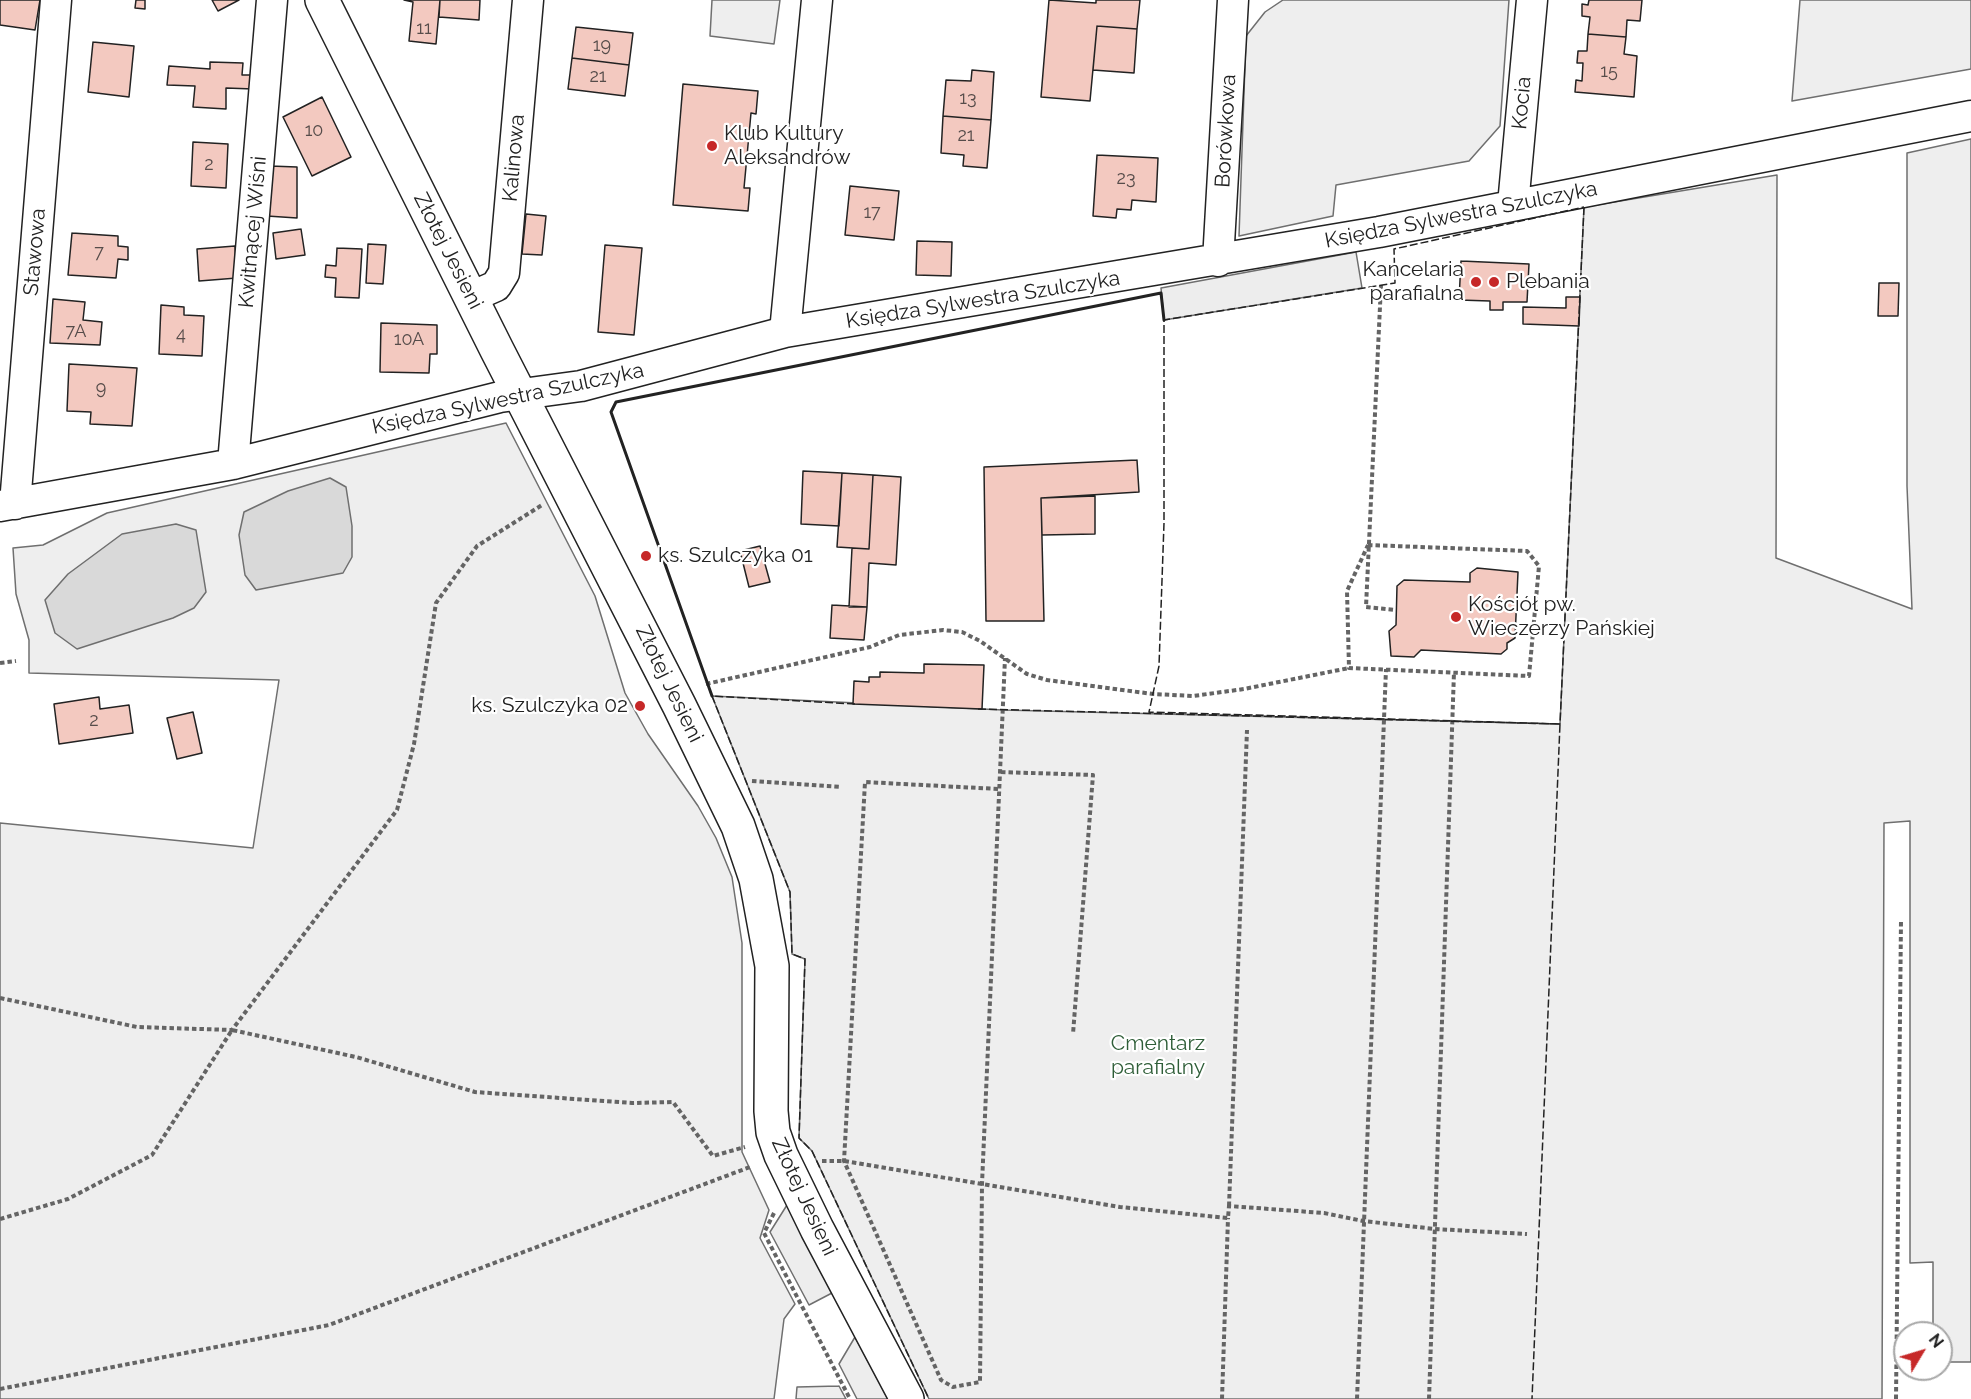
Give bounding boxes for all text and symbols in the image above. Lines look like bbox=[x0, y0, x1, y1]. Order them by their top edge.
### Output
house number: 11 bbox=[416, 18, 432, 40]
house number: 19 bbox=[593, 35, 611, 57]
house number: 15 bbox=[1600, 61, 1618, 83]
house number: 21 bbox=[589, 66, 607, 88]
street label: Borówkowa bbox=[1210, 74, 1242, 188]
street label: Kocia bbox=[1507, 76, 1537, 130]
house number: 13 bbox=[959, 88, 977, 110]
street label: Kalinowa bbox=[498, 113, 530, 203]
house number: 10 bbox=[305, 120, 323, 142]
place label: Klub Kultury Aleksandrów bbox=[724, 121, 850, 171]
house number: 21 bbox=[957, 125, 975, 147]
marker: Klub Kultury Aleksandrów bbox=[705, 139, 719, 153]
house number: 2 bbox=[204, 154, 214, 176]
street label: Kwitnącej Wiśni bbox=[234, 155, 272, 309]
house number: 23 bbox=[1117, 168, 1135, 190]
street label: Księdza Sylwestra Szulczyka bbox=[1323, 176, 1599, 254]
street label: Złotej Jesieni bbox=[408, 189, 488, 313]
house number: 17 bbox=[863, 202, 881, 224]
street label: Stawowa bbox=[19, 207, 51, 297]
house number: 7 bbox=[94, 242, 104, 264]
place label: Kancelaria parafialna bbox=[1363, 257, 1464, 307]
street label: Księdza Sylwestra Szulczyka bbox=[844, 266, 1122, 334]
place label: Plebania bbox=[1506, 269, 1590, 295]
marker: Kancelaria parafialna bbox=[1469, 275, 1483, 289]
marker: Plebania bbox=[1487, 275, 1501, 289]
house number: 7A bbox=[66, 321, 86, 343]
house number: 4 bbox=[176, 324, 186, 346]
house number: 10A bbox=[394, 329, 424, 351]
street label: Księdza Sylwestra Szulczyka bbox=[370, 358, 646, 440]
house number: 9 bbox=[96, 378, 106, 400]
place label: ks. Szulczyka 01 bbox=[658, 543, 813, 569]
marker: ks. Szulczyka 01 bbox=[639, 549, 653, 563]
place label: Kościół pw. Wieczerzy Pańskiej bbox=[1468, 592, 1655, 642]
marker: Kościół pw. Wieczerzy Pańskiej bbox=[1449, 610, 1463, 624]
street label: Złotej Jesieni bbox=[630, 621, 708, 747]
place label: ks. Szulczyka 02 bbox=[471, 693, 628, 719]
marker: ks. Szulczyka 02 bbox=[633, 699, 647, 713]
house number: 2 bbox=[89, 710, 99, 732]
park label: Cmentarz parafialny bbox=[1111, 1031, 1205, 1081]
street label: Złotej Jesieni bbox=[766, 1134, 842, 1260]
north arrow bbox=[1893, 1321, 1953, 1381]
text: N bbox=[1925, 1330, 1947, 1352]

